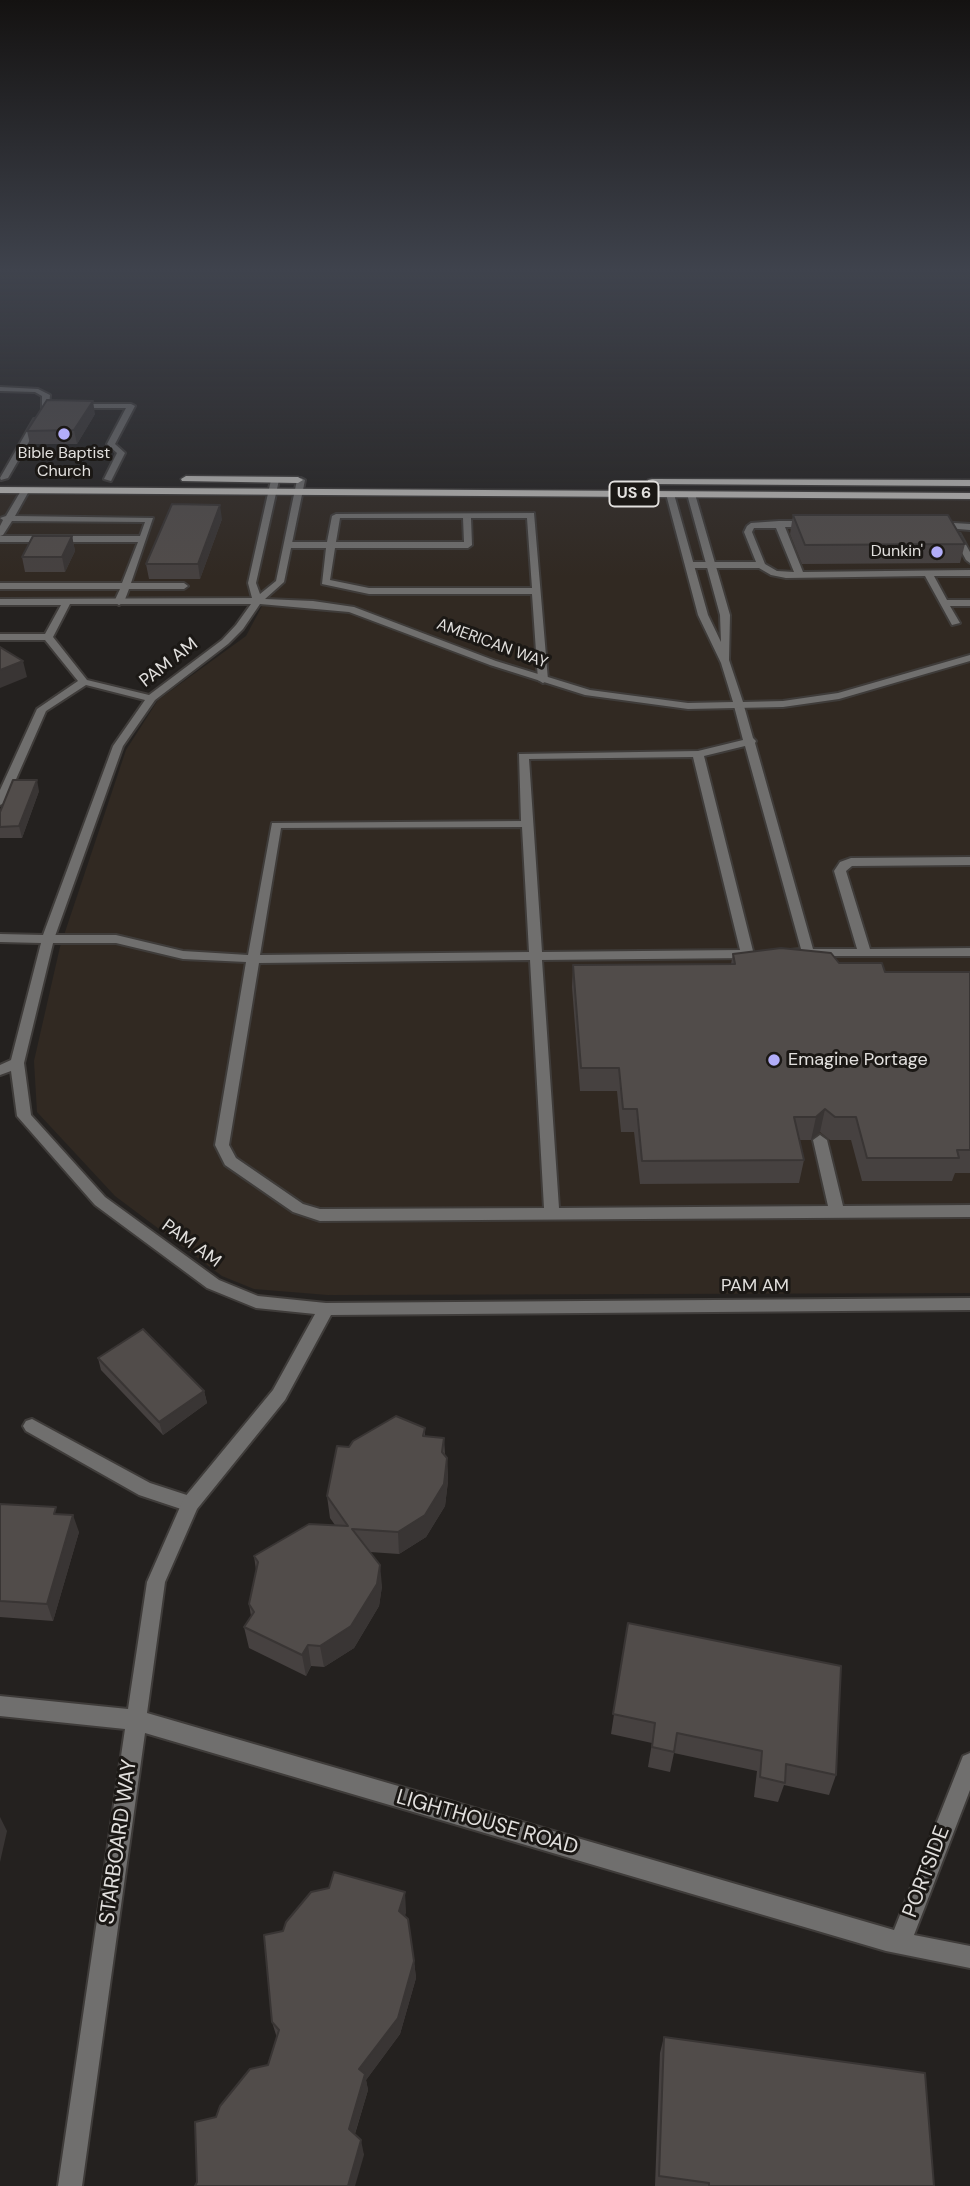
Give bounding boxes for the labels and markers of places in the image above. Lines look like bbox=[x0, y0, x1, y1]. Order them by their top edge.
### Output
marker: Bible Baptist Church bbox=[56, 426, 72, 442]
place label: Bible Baptist Church bbox=[18, 444, 110, 482]
place label: Dunkin' bbox=[871, 542, 923, 562]
marker: Dunkin' bbox=[929, 544, 945, 560]
place label: Emagine Portage bbox=[788, 1049, 928, 1071]
marker: Emagine Portage bbox=[766, 1052, 782, 1068]

